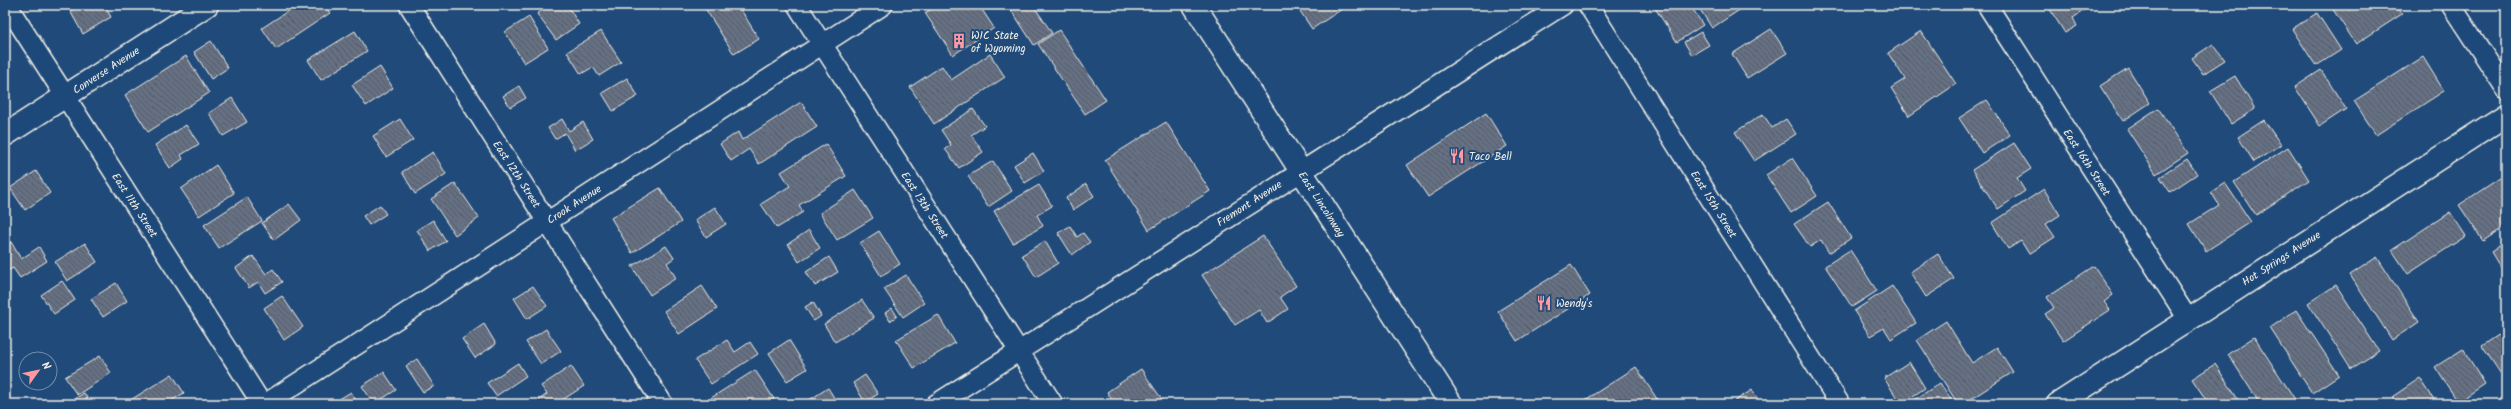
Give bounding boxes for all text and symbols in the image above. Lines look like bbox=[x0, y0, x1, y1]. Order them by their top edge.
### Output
place label: WIC State of Wyoming bbox=[971, 27, 1026, 58]
building icon: WIC State of Wyoming bbox=[950, 32, 968, 50]
street label: Converse Avenue bbox=[69, 42, 144, 99]
street label: East 16th Street bbox=[2058, 125, 2115, 200]
street label: East 12th Street bbox=[488, 137, 545, 212]
restaurant icon: Taco Bell bbox=[1448, 147, 1466, 165]
place label: Taco Bell bbox=[1469, 148, 1512, 166]
street label: East 15th Street bbox=[1685, 167, 1742, 242]
street label: East 13th Street bbox=[896, 168, 953, 243]
street label: East Lincolnway bbox=[1293, 168, 1350, 242]
street label: East 11th Street bbox=[106, 169, 162, 242]
street label: Fremont Avenue bbox=[1213, 176, 1286, 232]
street label: Crook Avenue bbox=[544, 180, 606, 229]
street label: Hot Springs Avenue bbox=[2239, 226, 2325, 291]
restaurant icon: Wendy's bbox=[1535, 294, 1553, 312]
place label: Wendy's bbox=[1556, 295, 1593, 313]
north arrow bbox=[18, 351, 58, 391]
text: N bbox=[36, 358, 55, 374]

